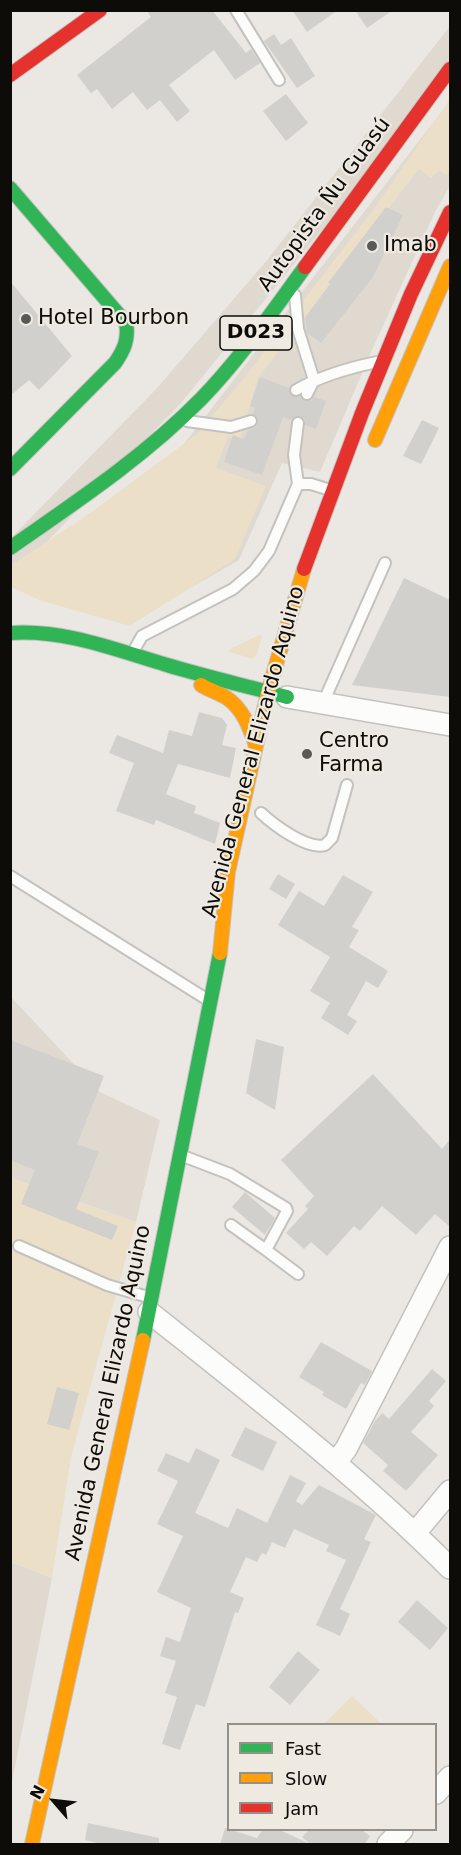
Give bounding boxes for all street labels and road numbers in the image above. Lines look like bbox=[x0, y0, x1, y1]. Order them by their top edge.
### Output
street label: Autopista Ñu Guasú bbox=[253, 113, 397, 297]
road number: D023 bbox=[220, 316, 292, 350]
street label: Avenida General Elizardo Aquino bbox=[198, 583, 310, 921]
street label: Avenida General Elizardo Aquino bbox=[61, 1223, 157, 1563]

